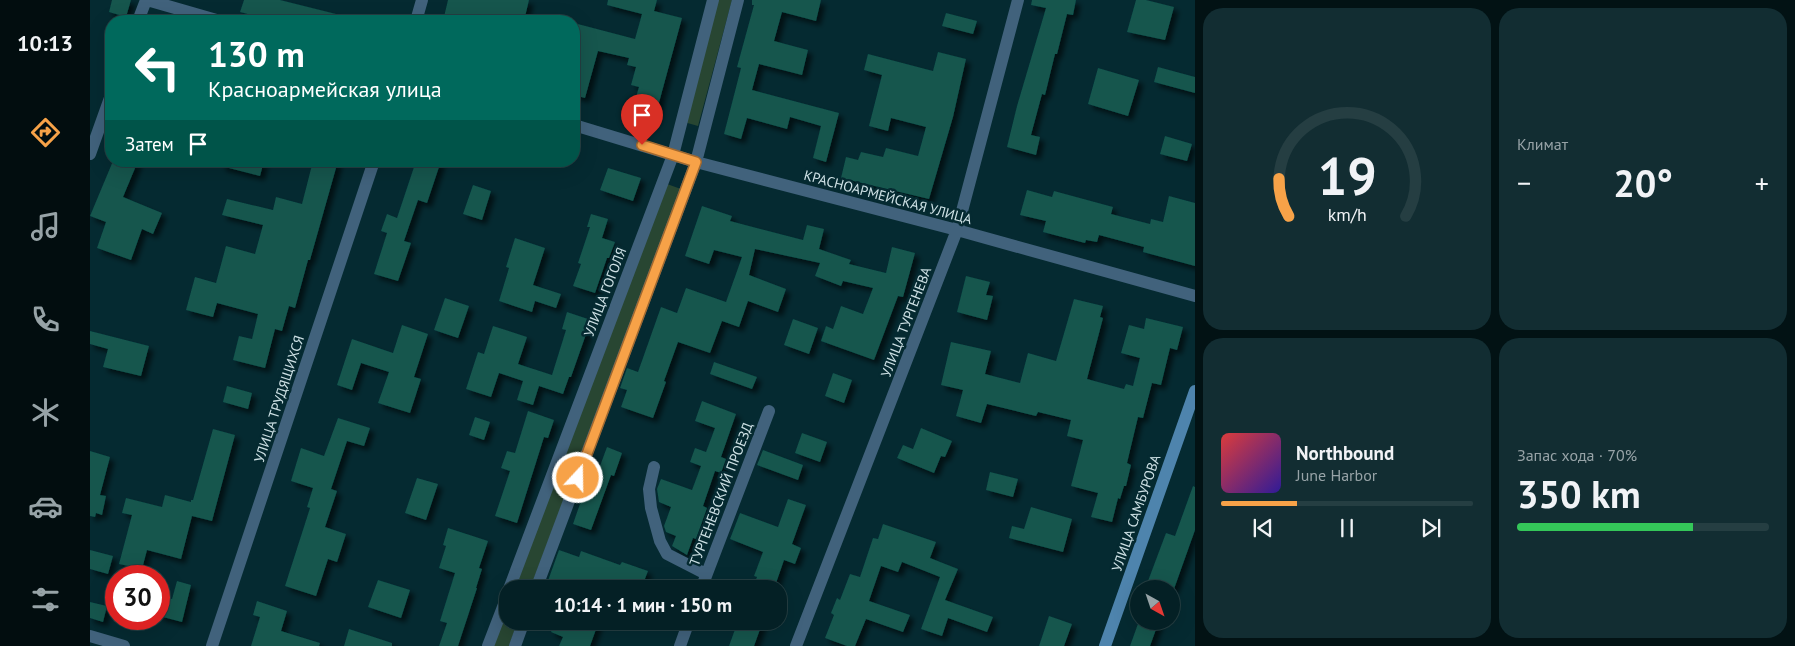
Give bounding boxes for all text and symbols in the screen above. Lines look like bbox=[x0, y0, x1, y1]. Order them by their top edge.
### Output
text: 10:13 bbox=[17, 29, 73, 57]
text: 130 m bbox=[208, 31, 305, 77]
icon: left bbox=[125, 35, 190, 100]
text: Красноармейская улица bbox=[208, 75, 442, 103]
pin bbox=[621, 94, 663, 145]
icon: arrive bbox=[628, 101, 656, 129]
icon: directions bbox=[28, 115, 63, 150]
icon: arrive bbox=[184, 130, 212, 158]
text: Затем bbox=[125, 132, 174, 156]
text: Климат bbox=[1517, 134, 1568, 154]
text: 19 bbox=[1318, 142, 1376, 209]
text: 20° bbox=[1613, 158, 1673, 207]
text: − bbox=[1517, 164, 1531, 201]
text: + bbox=[1755, 164, 1769, 201]
street label: КРАСНОАРМЕЙСКАЯ УЛИЦА bbox=[802, 166, 975, 228]
text: km/h bbox=[1327, 203, 1367, 226]
icon: music bbox=[28, 209, 63, 244]
street label: УЛИЦА ГОГОЛЯ bbox=[580, 245, 630, 339]
street label: УЛИЦА ТУРГЕНЕВА bbox=[877, 264, 936, 380]
icon: phone bbox=[28, 302, 63, 337]
street label: УЛИЦА ТРУДЯЩИХСЯ bbox=[250, 333, 308, 465]
icon: climate bbox=[28, 395, 63, 430]
street label: ТУРГЕНЕВСКИЙ ПРОЕЗД bbox=[685, 420, 757, 568]
text: Northbound bbox=[1296, 441, 1394, 465]
text: Запас хода · 70% bbox=[1517, 445, 1637, 465]
position arrow bbox=[551, 451, 603, 503]
street label: УЛИЦА САМБУРОВА bbox=[1108, 451, 1165, 574]
text: June Harbor bbox=[1296, 465, 1377, 485]
text: 350 km bbox=[1517, 469, 1641, 518]
icon: car bbox=[28, 489, 63, 524]
icon: previous bbox=[1249, 514, 1277, 542]
icon: pause bbox=[1333, 514, 1361, 542]
icon: next bbox=[1417, 514, 1445, 542]
speed limit sign: 30 bbox=[105, 565, 170, 630]
north arrow bbox=[1130, 580, 1180, 630]
map controls bbox=[1130, 580, 1180, 630]
icon: filters bbox=[28, 582, 63, 617]
text: 10:14 · 1 мин · 150 m bbox=[554, 593, 732, 617]

